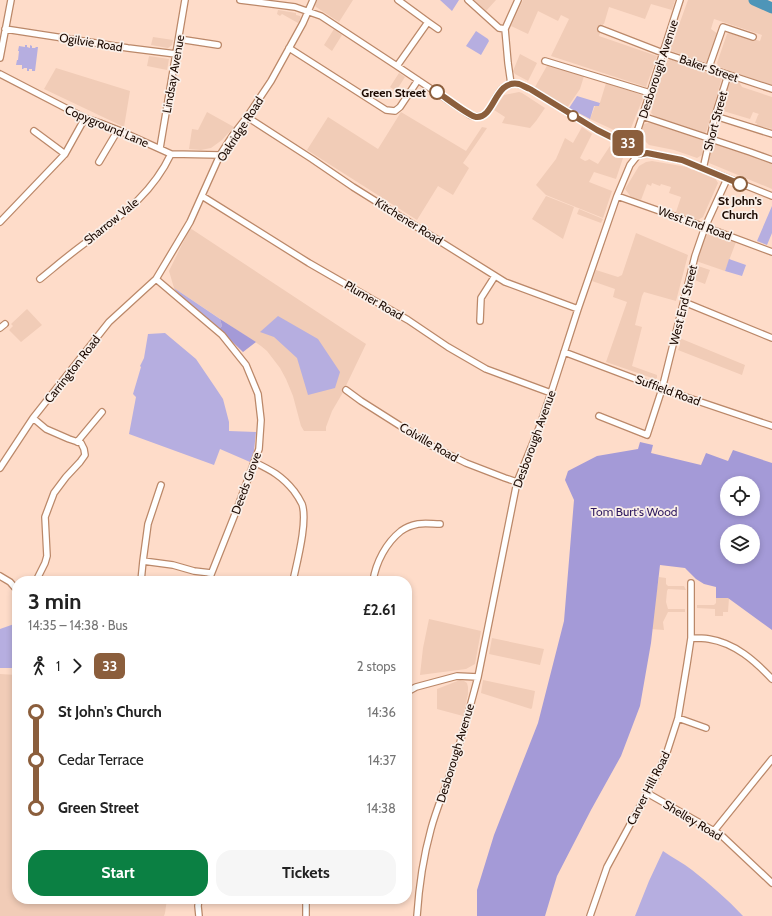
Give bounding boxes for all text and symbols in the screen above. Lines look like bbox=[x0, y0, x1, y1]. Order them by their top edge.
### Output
street label: Desborough Avenue bbox=[635, 18, 681, 120]
street label: Ogilvie Road bbox=[58, 30, 124, 54]
street label: Lindsay Avenue bbox=[159, 34, 187, 114]
street label: Baker Street bbox=[677, 51, 741, 85]
marker: Green Street bbox=[429, 84, 445, 100]
place label: Green Street bbox=[361, 85, 426, 100]
street label: Short Street bbox=[700, 89, 730, 153]
street label: Oakridge Road bbox=[214, 94, 266, 164]
street label: Copyground Lane bbox=[63, 102, 151, 150]
unlabelled marker bbox=[567, 110, 579, 122]
line badge: 33 bbox=[610, 130, 646, 156]
text: 33 bbox=[620, 134, 636, 152]
marker: St John's Church bbox=[732, 176, 748, 192]
place label: St John's Church bbox=[718, 193, 762, 222]
street label: Sharrow Vale bbox=[81, 194, 141, 248]
street label: Kitchener Road bbox=[372, 194, 446, 248]
street label: West End Road bbox=[656, 203, 734, 243]
street label: West End Street bbox=[666, 263, 700, 347]
street label: Plumer Road bbox=[342, 277, 406, 323]
street label: Carrington Road bbox=[41, 332, 103, 406]
street label: Suffield Road bbox=[633, 371, 703, 409]
street label: Desborough Avenue bbox=[509, 388, 559, 490]
street label: Colville Road bbox=[397, 419, 461, 465]
street label: Deeds Grove bbox=[228, 450, 264, 516]
map controls bbox=[720, 476, 760, 564]
button: locate bbox=[720, 476, 760, 516]
park label: Tom Burt's Wood bbox=[591, 504, 677, 519]
button: layers bbox=[720, 524, 760, 564]
text: 3 min bbox=[28, 588, 81, 615]
text: £2.61 bbox=[363, 601, 396, 619]
text: 14:35 – 14:38 · Bus bbox=[28, 617, 128, 633]
icon: walk bbox=[28, 655, 50, 677]
icon: forward bbox=[66, 655, 88, 677]
text: 33 bbox=[102, 657, 117, 675]
text: 1 bbox=[56, 658, 60, 674]
text: 2 stops bbox=[357, 658, 396, 674]
street label: Desborough Avenue bbox=[433, 702, 477, 804]
text: St John's Church bbox=[58, 703, 162, 721]
text: 14:36 bbox=[367, 704, 396, 720]
street label: Carver Hill Road bbox=[623, 749, 673, 827]
text: Cedar Terrace bbox=[58, 751, 144, 769]
text: 14:37 bbox=[368, 752, 396, 768]
street label: Shelley Road bbox=[661, 797, 725, 843]
text: Green Street bbox=[58, 799, 139, 817]
text: 14:38 bbox=[367, 800, 396, 816]
button: Start bbox=[28, 850, 208, 896]
button: Tickets bbox=[216, 850, 396, 896]

